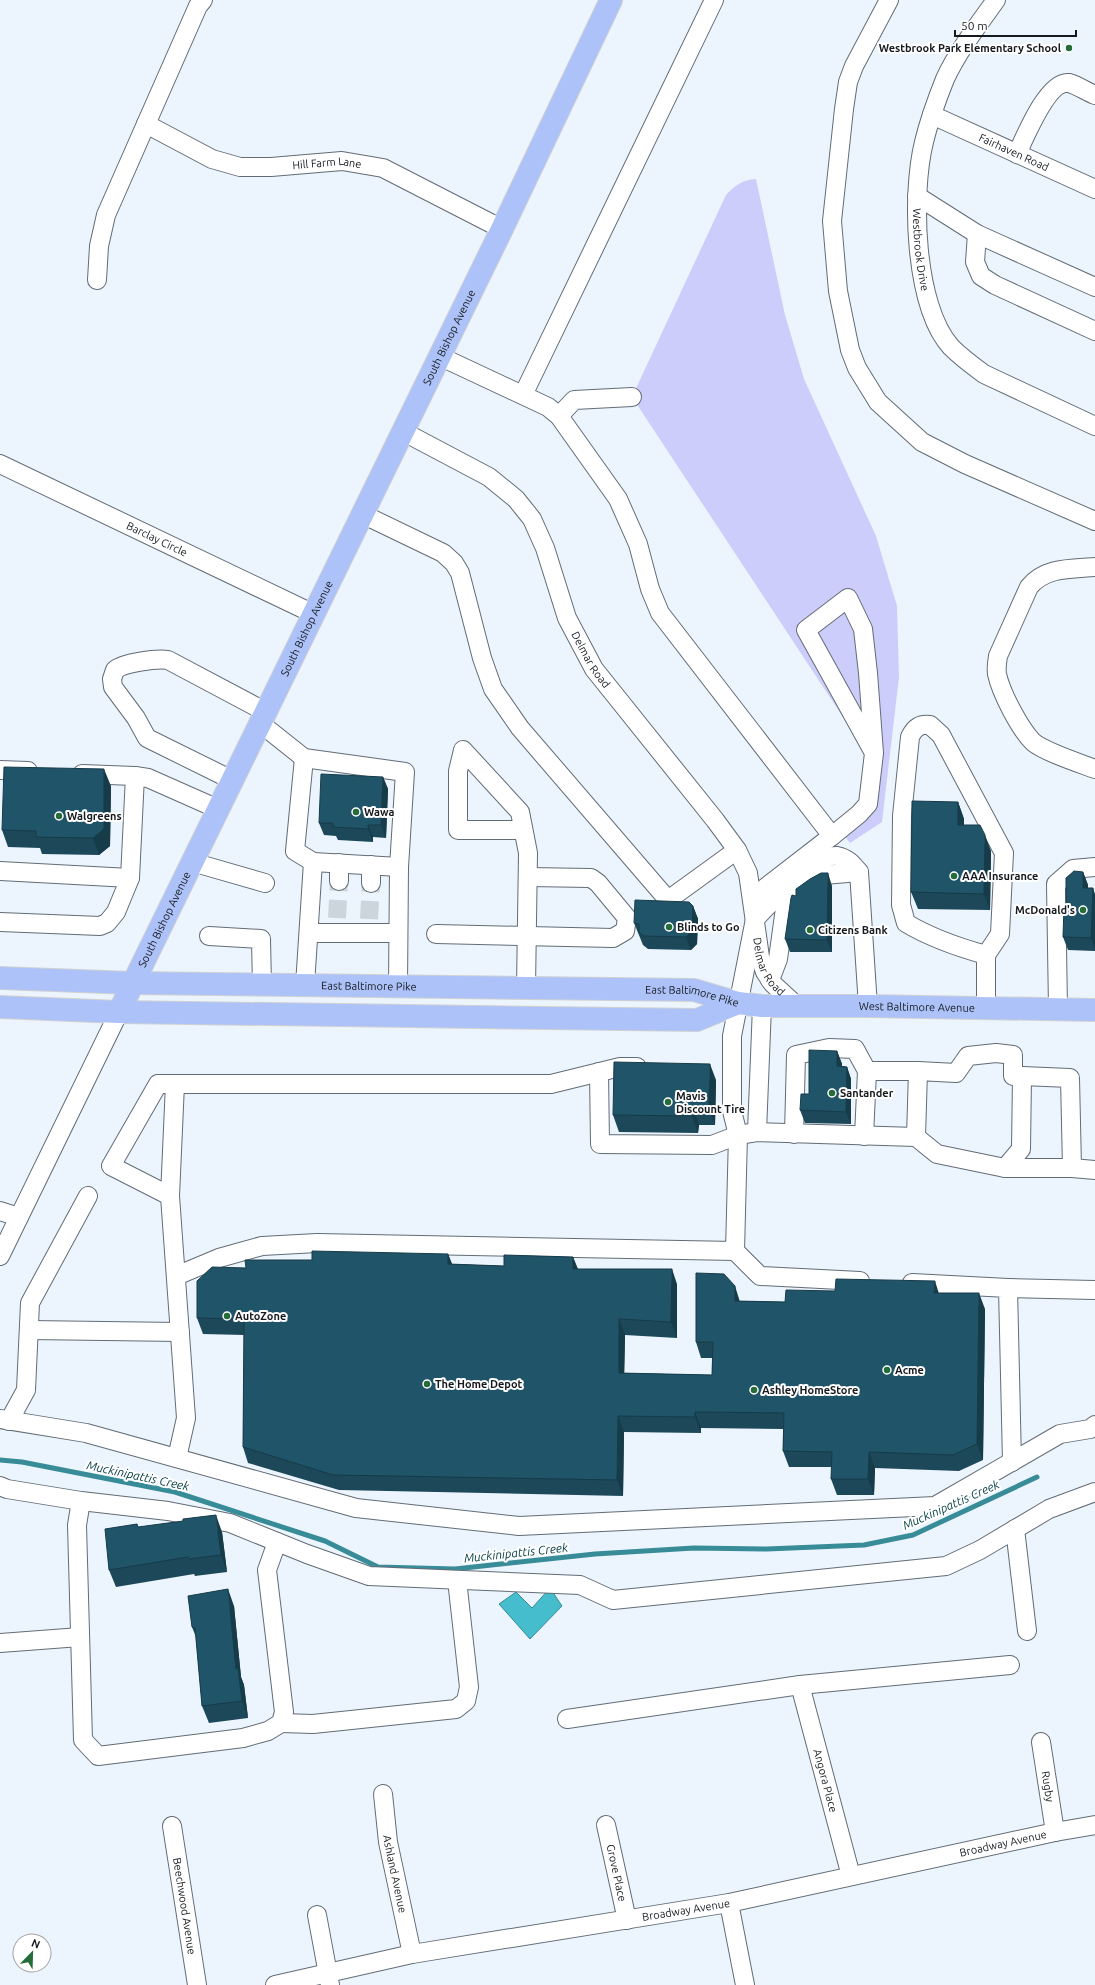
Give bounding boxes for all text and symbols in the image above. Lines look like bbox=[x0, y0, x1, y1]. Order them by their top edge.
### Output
scale bar bbox=[955, 12, 1076, 38]
text: 50 m bbox=[961, 19, 988, 32]
place label: Westbrook Park Elementary School bbox=[879, 42, 1062, 54]
marker: Westbrook Park Elementary School bbox=[1064, 43, 1074, 53]
street label: Fairhaven Road bbox=[977, 131, 1051, 173]
street label: Hill Farm Lane bbox=[292, 155, 362, 171]
street label: Westbrook Drive bbox=[911, 208, 931, 292]
street label: South Bishop Avenue bbox=[421, 288, 477, 387]
street label: Barclay Circle bbox=[125, 519, 189, 559]
street label: South Bishop Avenue bbox=[278, 579, 335, 678]
street label: Delmar Road bbox=[569, 629, 613, 690]
place label: Wawa bbox=[364, 806, 394, 818]
marker: Wawa bbox=[351, 807, 361, 817]
place label: Walgreens bbox=[67, 810, 122, 822]
marker: Walgreens bbox=[54, 811, 64, 821]
street label: South Bishop Avenue bbox=[136, 870, 193, 969]
place label: AAA Insurance bbox=[962, 870, 1038, 882]
marker: AAA Insurance bbox=[949, 871, 959, 881]
place label: McDonald's bbox=[1015, 904, 1075, 916]
marker: McDonald's bbox=[1078, 905, 1088, 915]
place label: Blinds to Go bbox=[677, 921, 740, 933]
marker: Blinds to Go bbox=[664, 922, 674, 932]
place label: Citizens Bank bbox=[818, 924, 888, 936]
marker: Citizens Bank bbox=[805, 925, 815, 935]
street label: Delmar Road bbox=[751, 937, 787, 998]
street label: East Baltimore Pike bbox=[321, 979, 417, 993]
street label: East Baltimore Pike bbox=[645, 983, 740, 1009]
street label: West Baltimore Avenue bbox=[859, 1000, 975, 1014]
place label: Santander bbox=[840, 1087, 894, 1099]
marker: Santander bbox=[827, 1088, 837, 1098]
place label: Mavis Discount Tire bbox=[676, 1090, 745, 1115]
marker: Mavis Discount Tire bbox=[663, 1097, 673, 1107]
place label: AutoZone bbox=[235, 1310, 286, 1322]
marker: AutoZone bbox=[222, 1311, 232, 1321]
place label: Acme bbox=[895, 1364, 924, 1376]
marker: Acme bbox=[882, 1365, 892, 1375]
place label: The Home Depot bbox=[435, 1378, 523, 1390]
marker: The Home Depot bbox=[422, 1379, 432, 1389]
place label: Ashley HomeStore bbox=[762, 1384, 858, 1396]
marker: Ashley HomeStore bbox=[749, 1385, 759, 1395]
water label: Muckinipattis Creek bbox=[86, 1458, 191, 1493]
water label: Muckinipattis Creek bbox=[900, 1477, 1002, 1532]
water label: Muckinipattis Creek bbox=[463, 1540, 569, 1564]
street label: Angora Place bbox=[811, 1748, 840, 1814]
street label: Rugby bbox=[1040, 1770, 1056, 1803]
street label: Broadway Avenue bbox=[958, 1828, 1048, 1859]
street label: Ashland Avenue bbox=[381, 1835, 409, 1914]
street label: Grove Place bbox=[604, 1843, 629, 1903]
street label: Beechwood Avenue bbox=[171, 1857, 198, 1955]
street label: Broadway Avenue bbox=[641, 1897, 731, 1923]
north arrow bbox=[12, 1933, 52, 1973]
text: N bbox=[30, 1937, 42, 1951]

